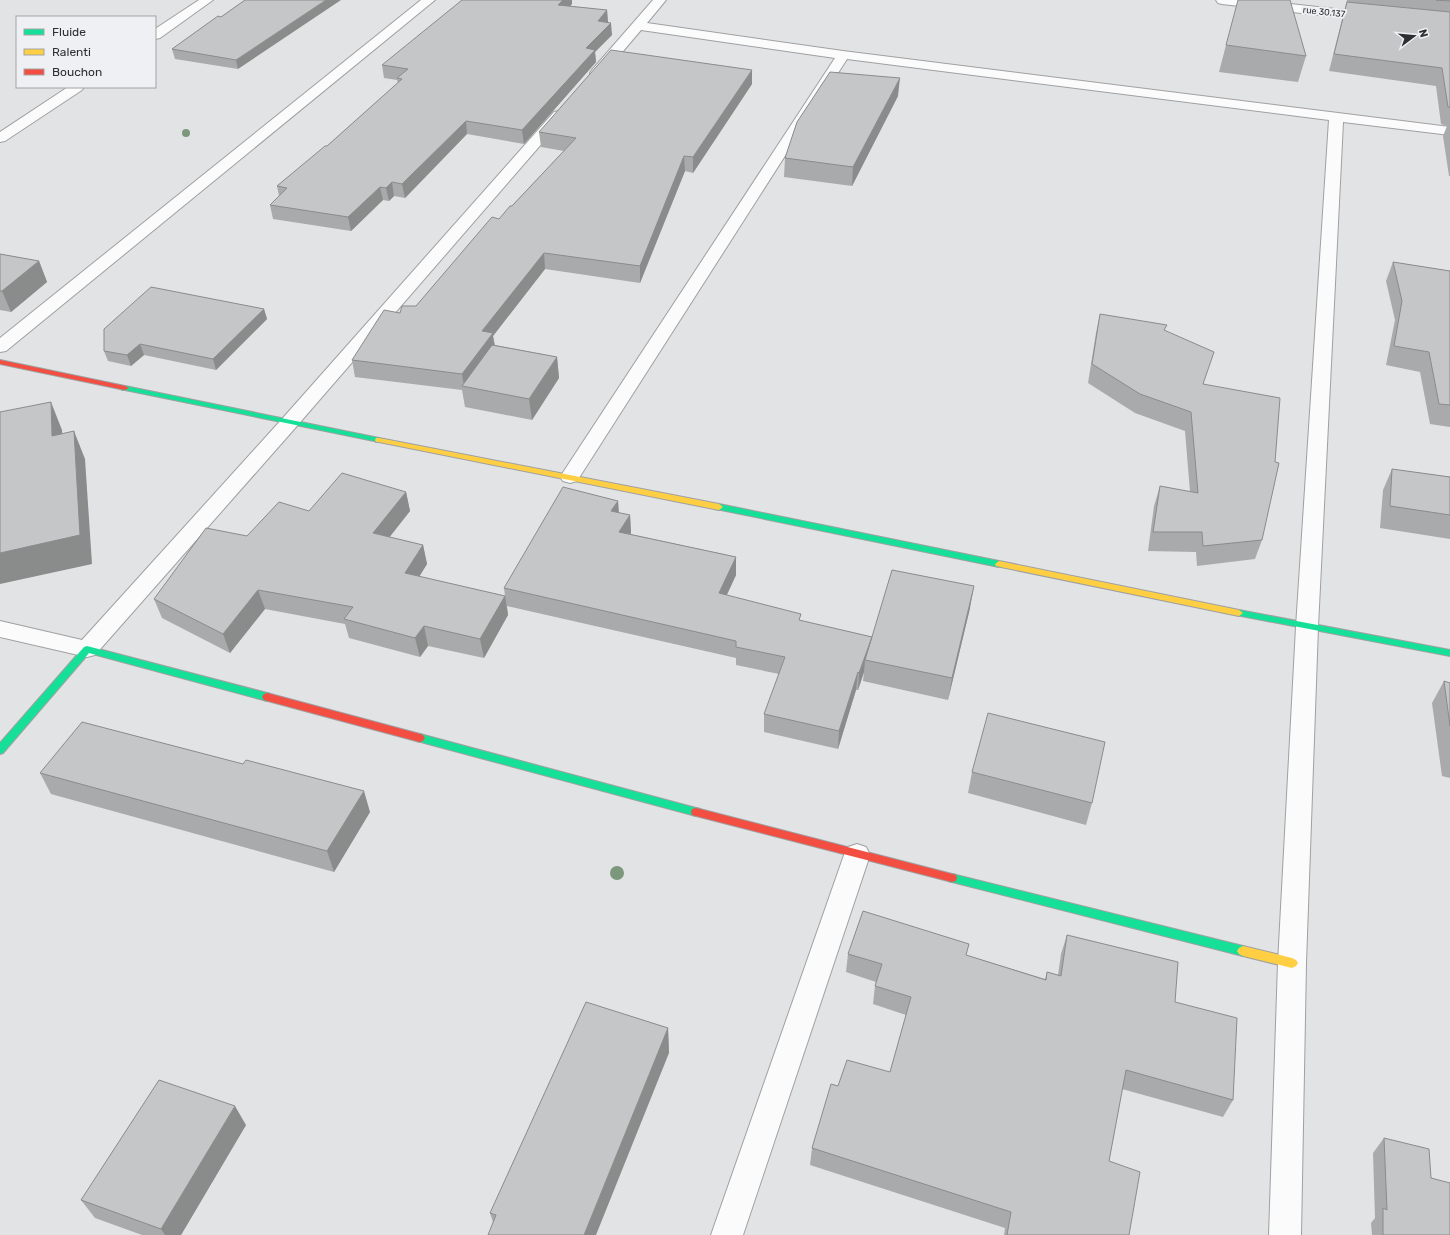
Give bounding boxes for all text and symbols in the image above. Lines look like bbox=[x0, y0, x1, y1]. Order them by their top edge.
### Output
street label: rue 30.137 bbox=[1302, 5, 1346, 19]
legend bbox=[16, 16, 156, 88]
north arrow bbox=[1394, 16, 1434, 56]
text: Fluide bbox=[52, 25, 86, 39]
text: N bbox=[1416, 28, 1430, 39]
text: Ralenti bbox=[52, 45, 91, 59]
text: Bouchon bbox=[52, 65, 102, 79]

